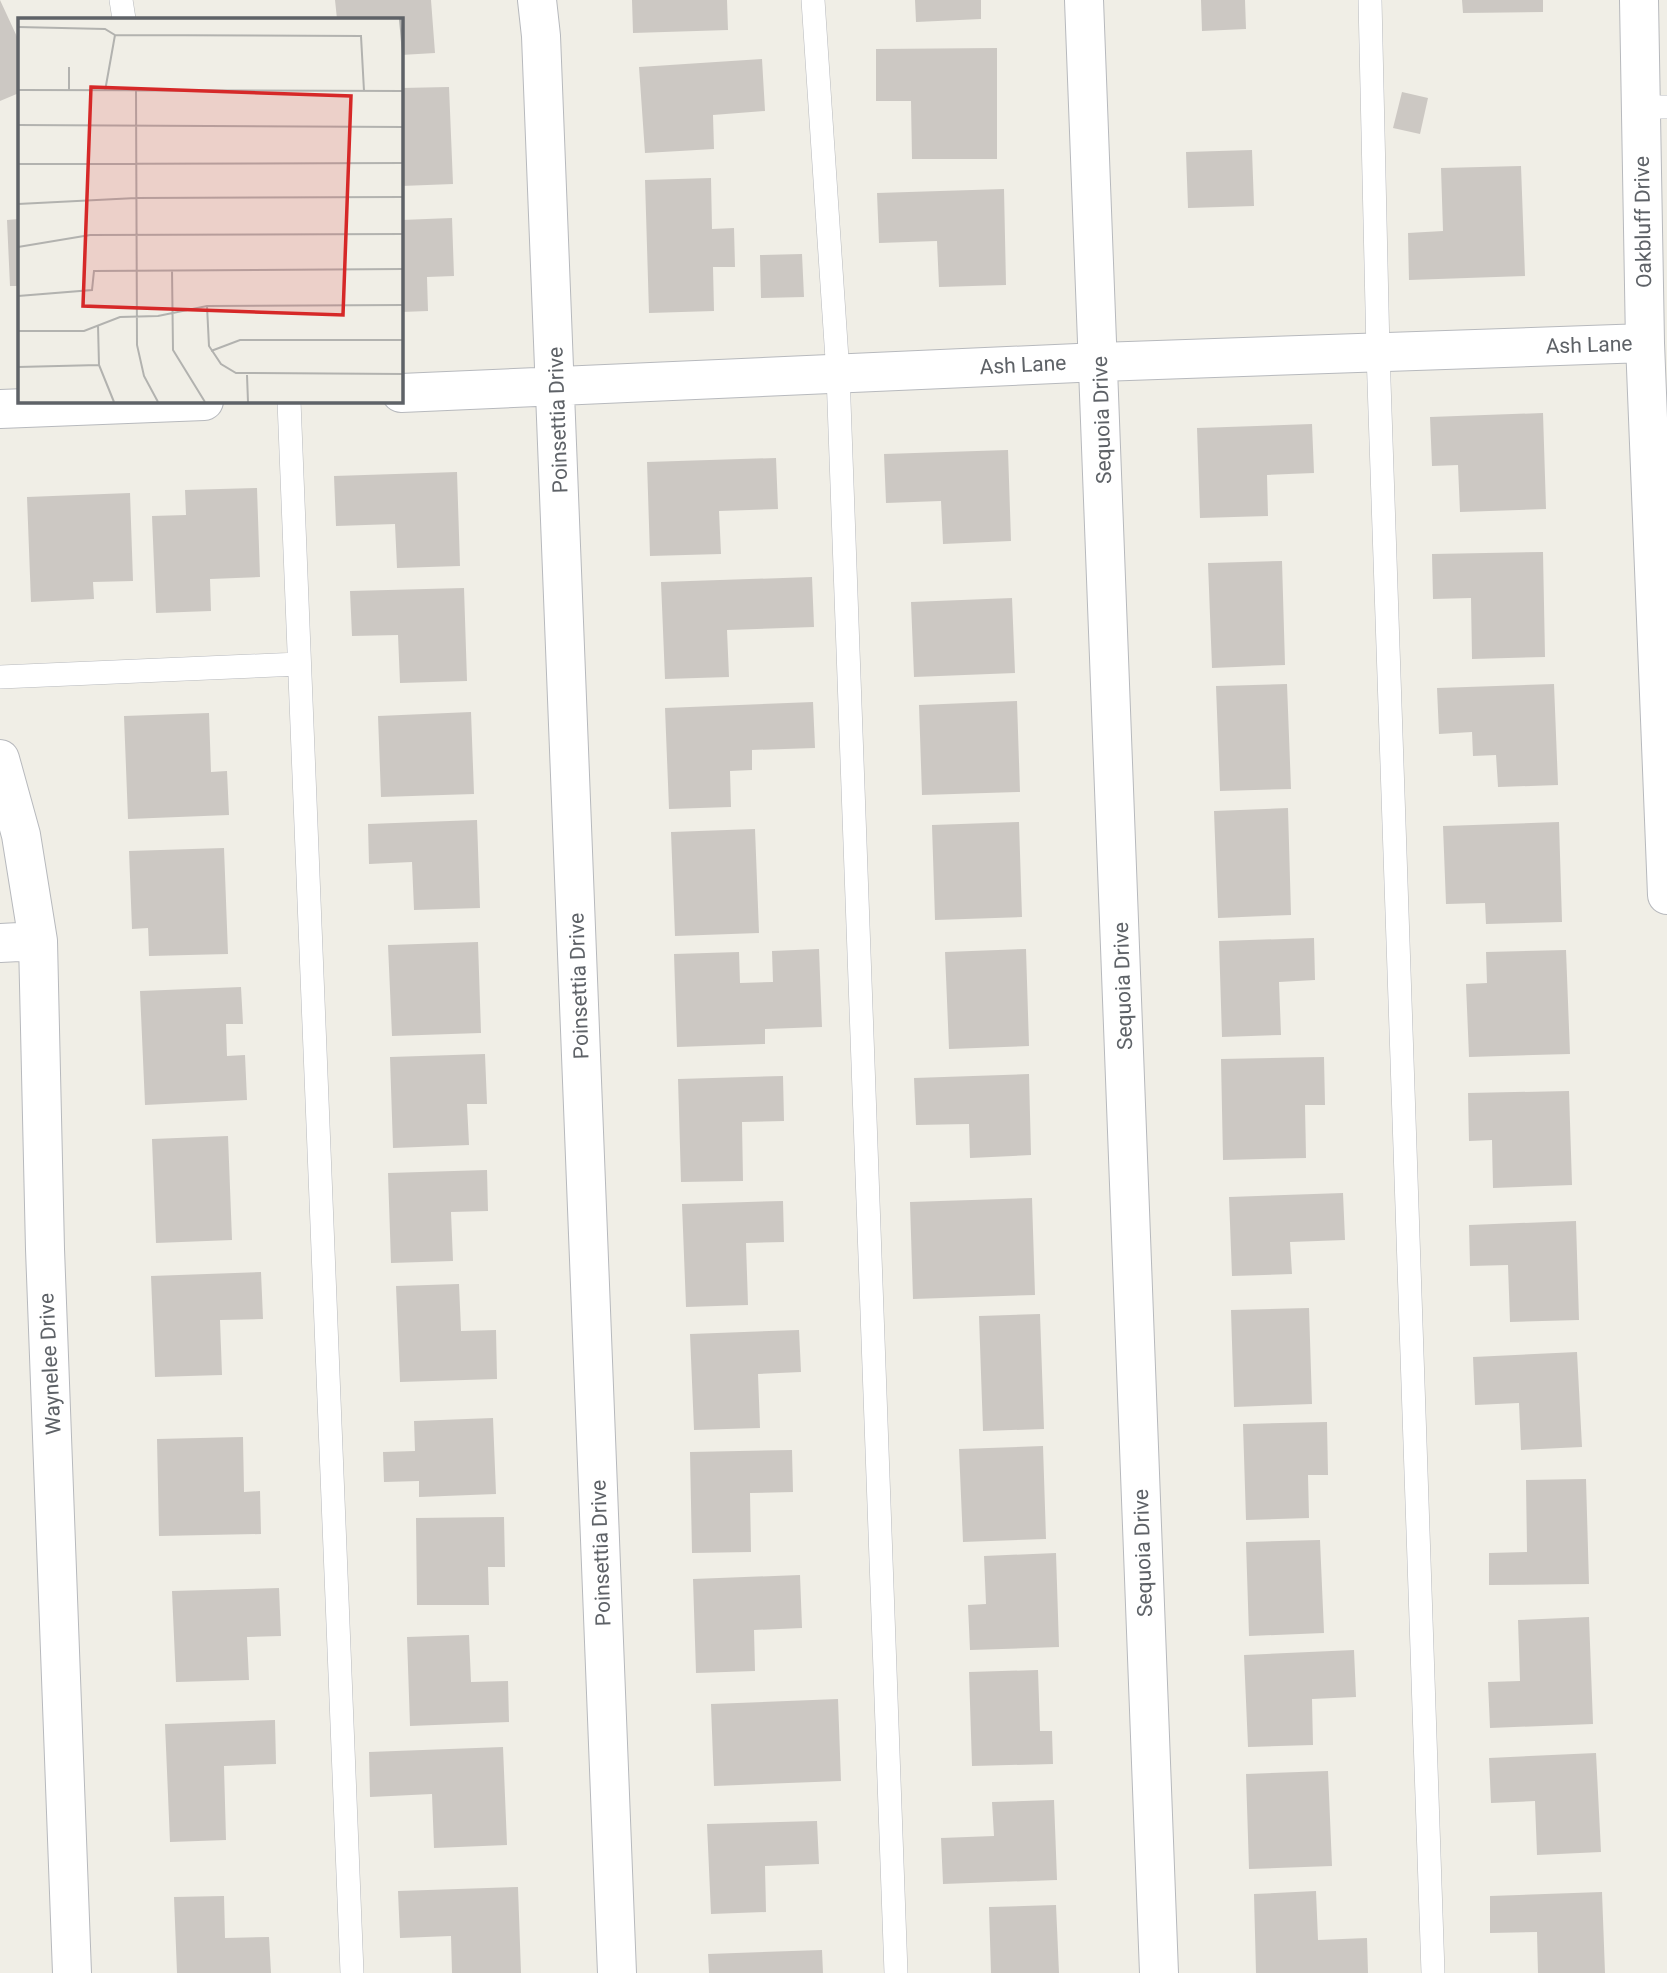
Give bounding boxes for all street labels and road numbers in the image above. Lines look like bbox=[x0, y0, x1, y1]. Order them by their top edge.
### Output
street label: Oakbluff Drive bbox=[1630, 156, 1656, 288]
street label: Ash Lane bbox=[1545, 331, 1633, 359]
street label: Poinsettia Drive bbox=[543, 346, 573, 494]
street label: Ash Lane bbox=[979, 351, 1067, 379]
street label: Sequoia Drive bbox=[1088, 356, 1116, 484]
street label: Poinsettia Drive bbox=[564, 912, 594, 1060]
street label: Sequoia Drive bbox=[1109, 922, 1137, 1050]
street label: Waynelee Drive bbox=[34, 1292, 66, 1436]
street label: Poinsettia Drive bbox=[586, 1479, 616, 1627]
street label: Sequoia Drive bbox=[1129, 1489, 1157, 1617]

